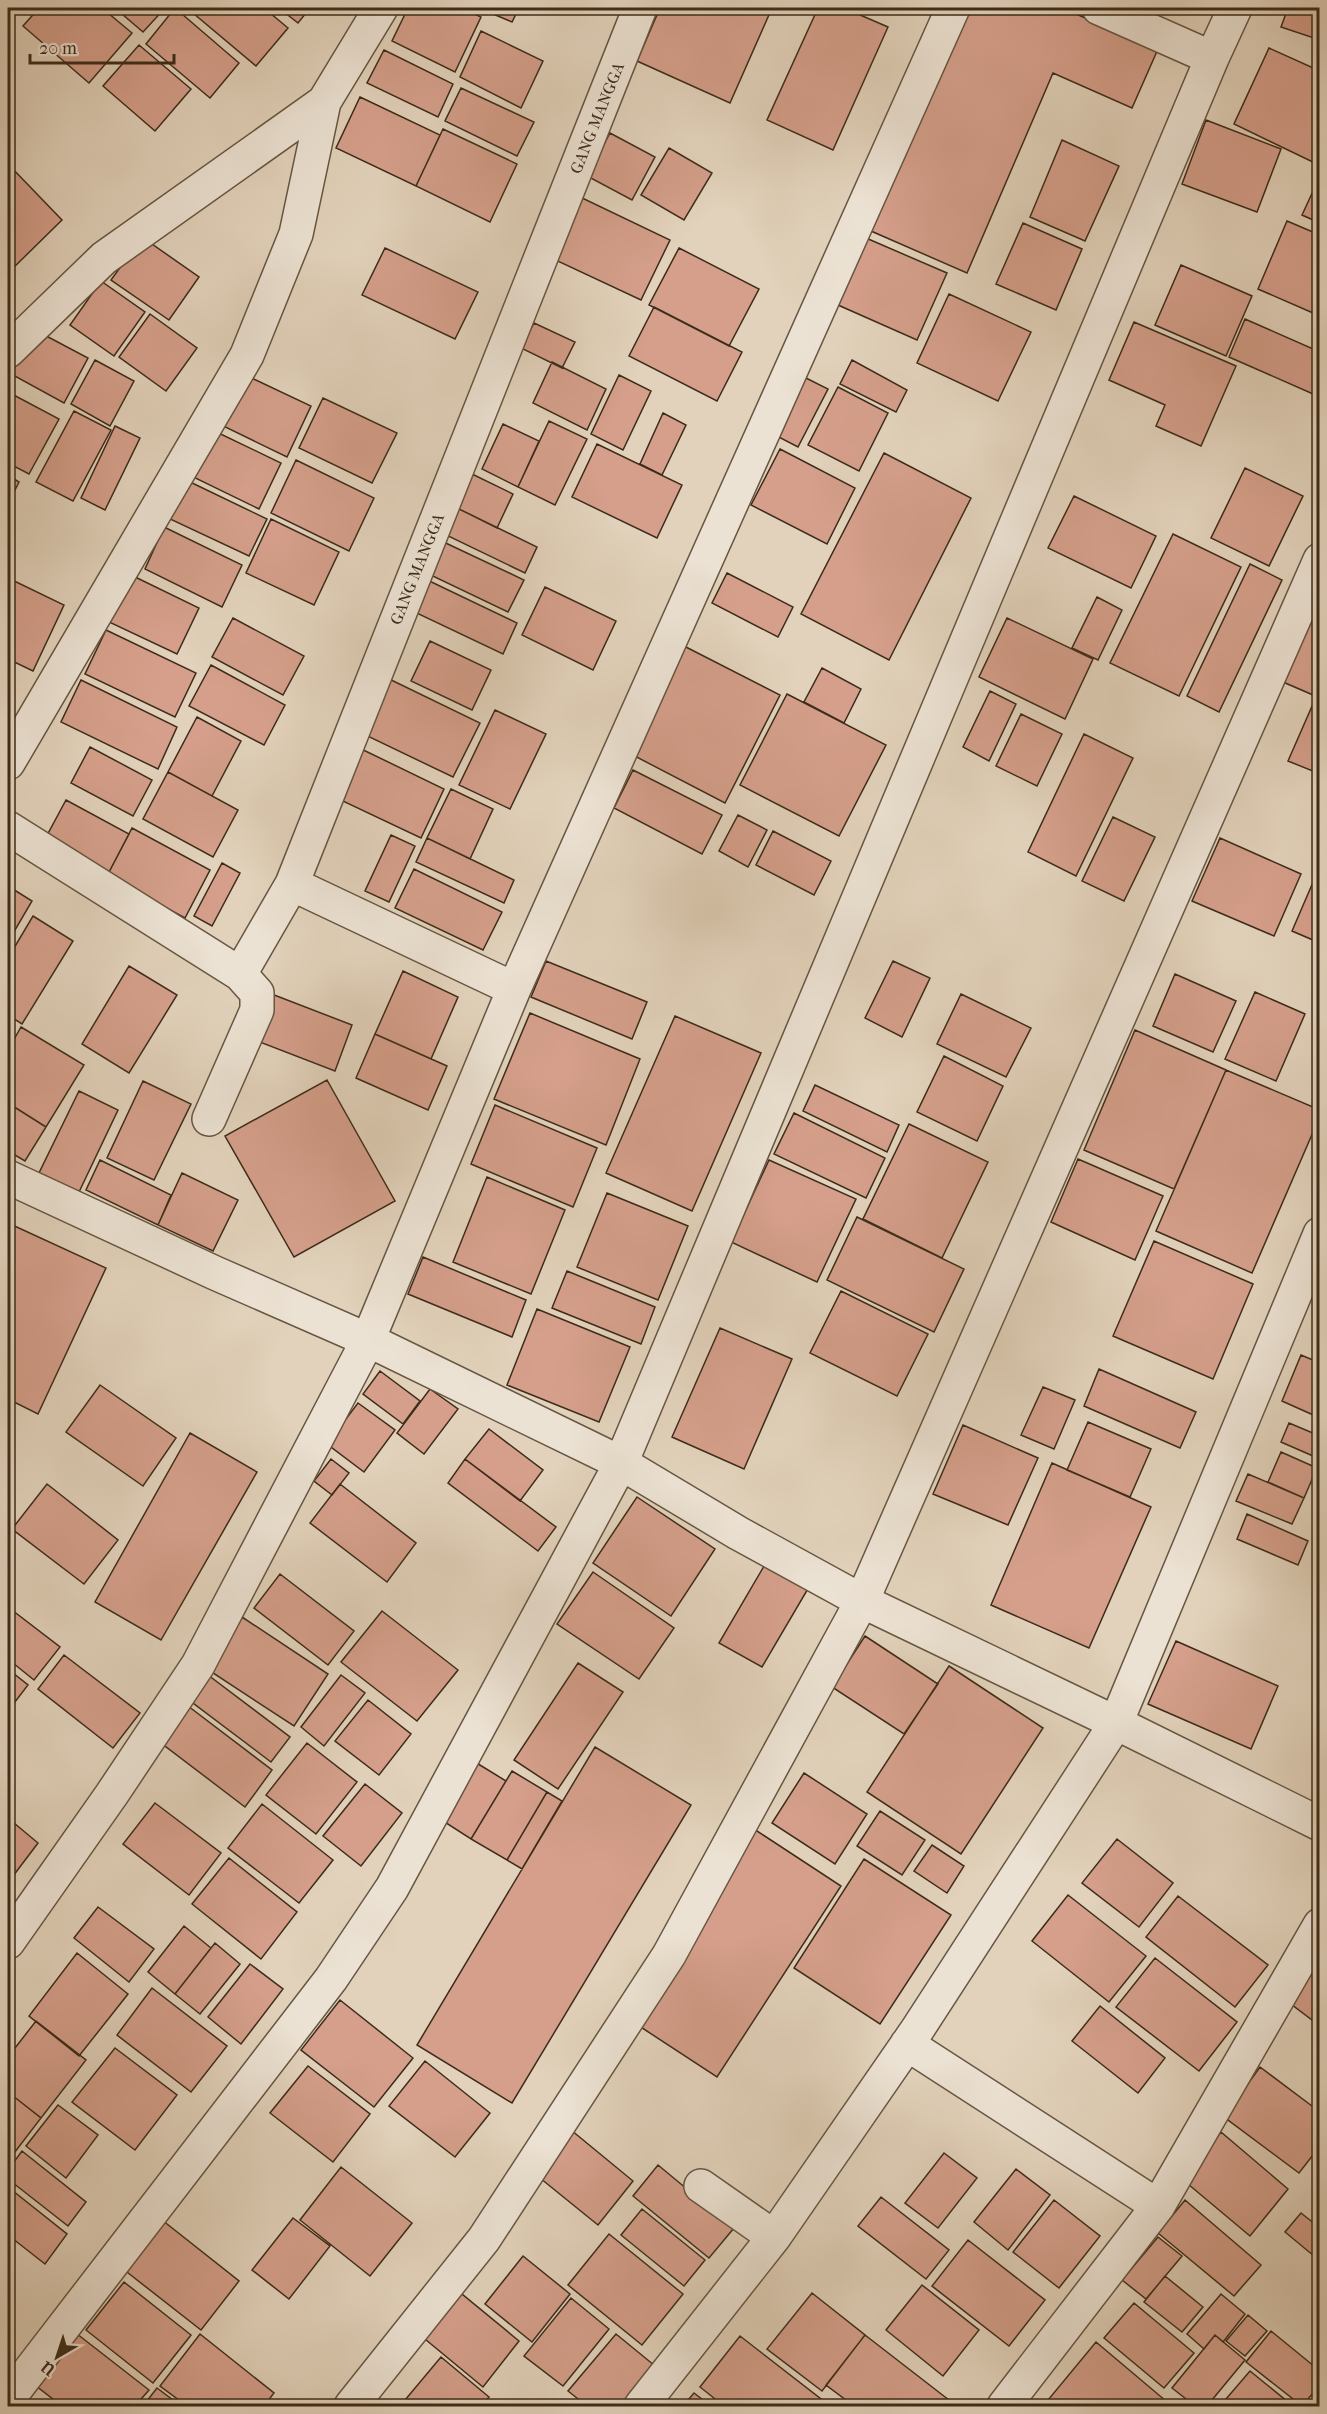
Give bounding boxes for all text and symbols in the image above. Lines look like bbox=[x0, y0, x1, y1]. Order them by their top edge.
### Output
scale bar bbox=[30, 27, 174, 65]
text: 20 m bbox=[39, 38, 77, 59]
street label: GANG MANGGA bbox=[566, 59, 628, 176]
street label: GANG MANGGA bbox=[386, 510, 448, 627]
north arrow bbox=[27, 2327, 87, 2387]
text: U bbox=[37, 2357, 59, 2380]

